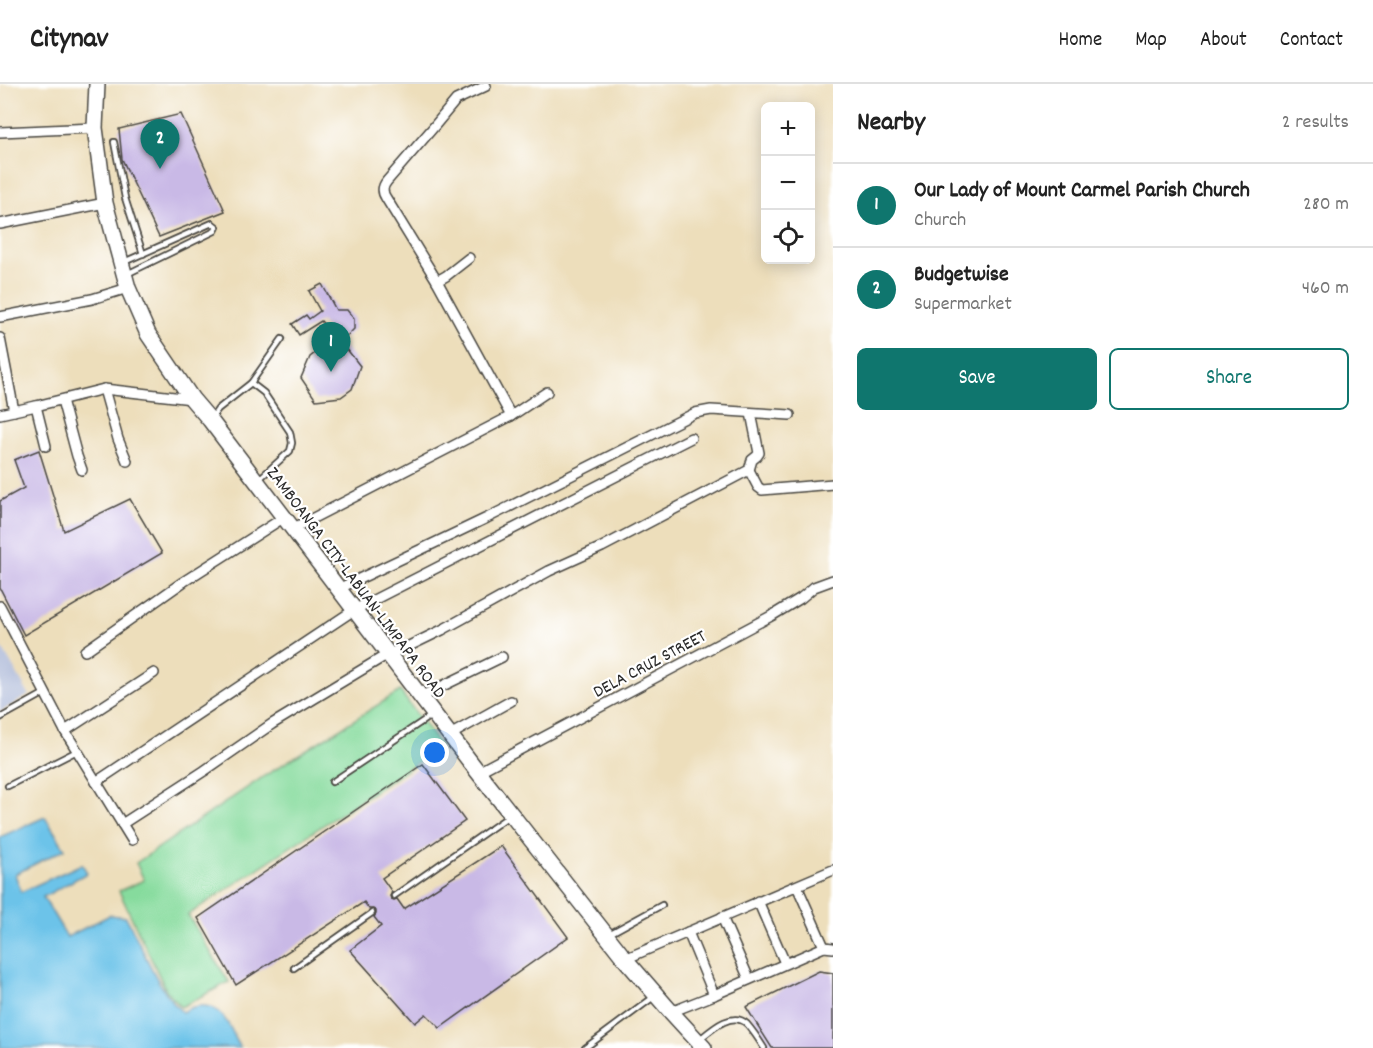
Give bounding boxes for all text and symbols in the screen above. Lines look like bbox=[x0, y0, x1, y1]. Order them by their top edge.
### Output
text: Citynav bbox=[30, 21, 108, 61]
text: Home bbox=[1058, 26, 1102, 56]
text: Map bbox=[1135, 26, 1167, 56]
text: About bbox=[1200, 26, 1247, 56]
text: Contact bbox=[1280, 26, 1343, 56]
map controls bbox=[761, 102, 815, 264]
button: + bbox=[761, 102, 815, 156]
text: Nearby bbox=[857, 105, 925, 142]
text: 2 results bbox=[1282, 109, 1349, 137]
pin: 2 bbox=[140, 120, 180, 169]
button: − bbox=[761, 156, 815, 210]
text: Our Lady of Mount Carmel Parish Church bbox=[914, 176, 1250, 207]
text: 1 bbox=[874, 191, 879, 219]
text: 280 m bbox=[1303, 191, 1349, 219]
text: Church bbox=[914, 207, 966, 235]
button: locate bbox=[761, 210, 815, 264]
text: Budgetwise bbox=[914, 260, 1009, 291]
text: 2 bbox=[872, 275, 881, 303]
text: 460 m bbox=[1302, 275, 1349, 303]
text: Supermarket bbox=[914, 291, 1012, 319]
pin: 1 bbox=[312, 322, 350, 372]
button: Save bbox=[857, 348, 1097, 410]
button: Share bbox=[1109, 348, 1349, 410]
street label: ZAMBOANGA CITY-LABUAN-LIMPAPA ROAD bbox=[259, 462, 451, 705]
street label: DELA CRUZ STREET bbox=[589, 625, 711, 705]
your location bbox=[420, 738, 449, 767]

